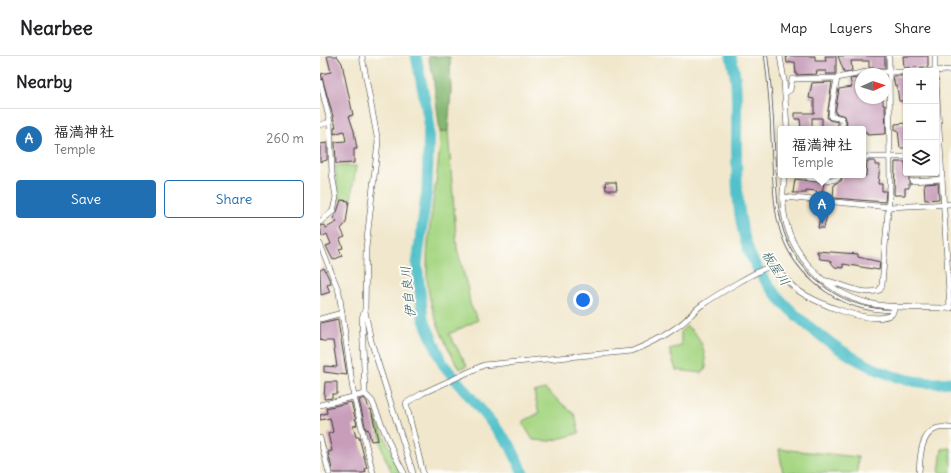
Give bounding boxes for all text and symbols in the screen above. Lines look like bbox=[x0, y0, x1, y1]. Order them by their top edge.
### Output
text: Nearbee bbox=[20, 16, 93, 40]
text: Map bbox=[780, 19, 807, 37]
text: Layers bbox=[829, 19, 872, 37]
text: Share bbox=[894, 19, 931, 37]
north arrow bbox=[855, 68, 891, 104]
map controls bbox=[903, 68, 939, 176]
button: + bbox=[903, 68, 939, 104]
text: Nearby bbox=[16, 71, 72, 93]
button: − bbox=[903, 104, 939, 140]
text: 福満神社 bbox=[54, 122, 114, 141]
popup bbox=[778, 126, 866, 178]
text: A bbox=[25, 130, 33, 147]
text: 260 m bbox=[266, 130, 304, 147]
text: 福満神社 bbox=[792, 135, 852, 154]
button: layers bbox=[903, 140, 939, 176]
text: Temple bbox=[54, 141, 96, 158]
text: Temple bbox=[792, 154, 834, 171]
button: Save bbox=[16, 180, 156, 218]
button: Share bbox=[164, 180, 304, 218]
pin: A bbox=[809, 191, 835, 224]
water label: 板屋川 bbox=[758, 247, 794, 289]
water label: 伊自良川 bbox=[397, 265, 419, 319]
your location bbox=[573, 290, 593, 310]

